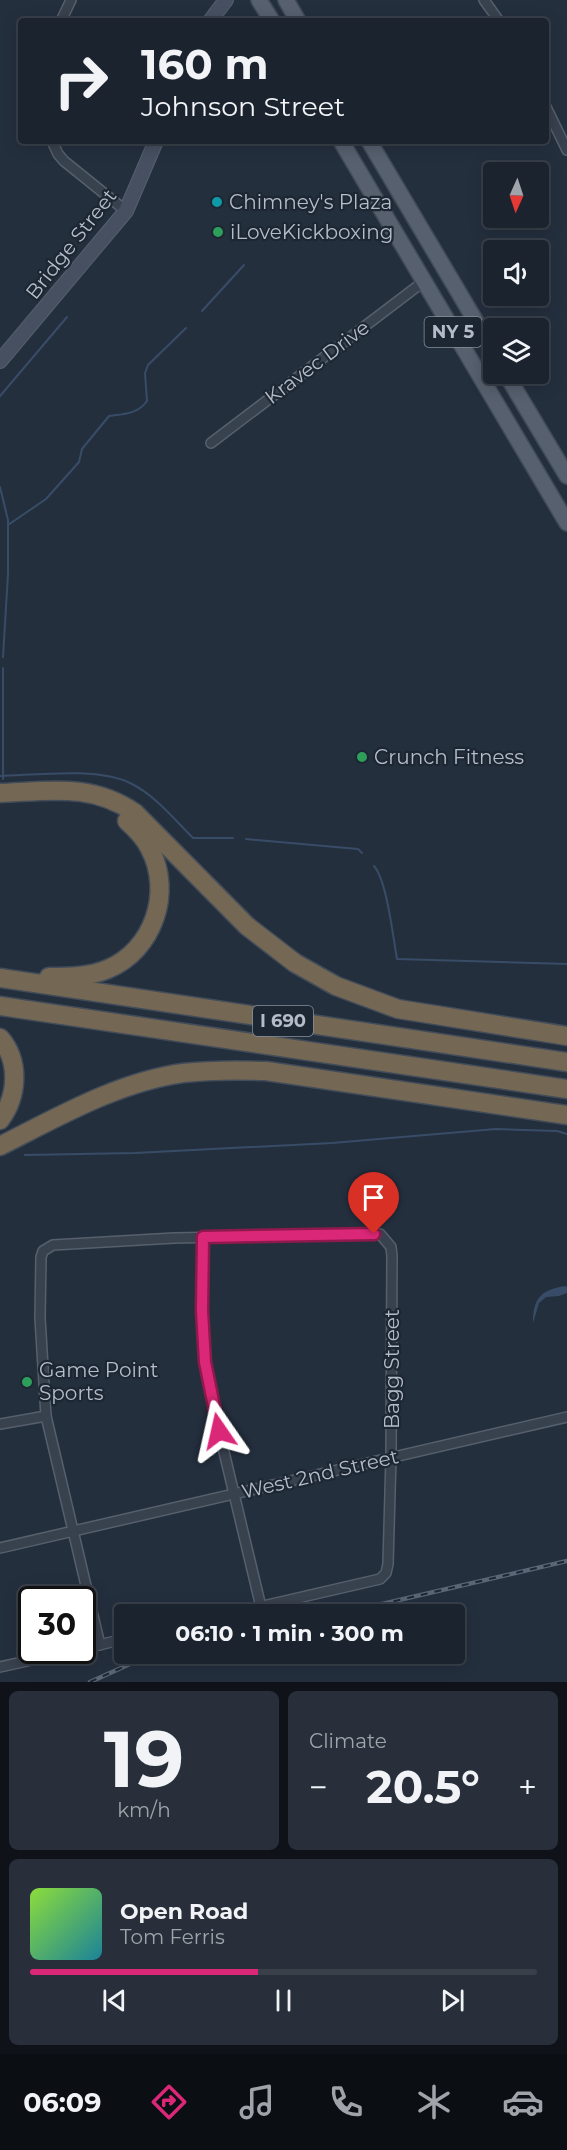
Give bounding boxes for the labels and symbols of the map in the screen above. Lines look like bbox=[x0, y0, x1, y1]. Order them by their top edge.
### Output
north arrow bbox=[483, 162, 549, 228]
street label: Bridge Street bbox=[20, 184, 122, 304]
place label: Chimney's Plaza bbox=[229, 190, 392, 214]
marker: Chimney's Plaza bbox=[210, 195, 224, 209]
place label: iLoveKickboxing bbox=[230, 220, 394, 244]
marker: iLoveKickboxing bbox=[211, 225, 225, 239]
street label: Kravec Drive bbox=[260, 315, 374, 409]
road number: NY 5 bbox=[424, 317, 482, 347]
place label: Crunch Fitness bbox=[374, 745, 524, 769]
marker: Crunch Fitness bbox=[355, 750, 369, 764]
road number: I 690 bbox=[253, 1006, 313, 1036]
pin bbox=[348, 1172, 399, 1234]
street label: Bagg Street bbox=[380, 1309, 404, 1429]
place label: Game Point Sports bbox=[39, 1358, 158, 1405]
marker: Game Point Sports bbox=[20, 1375, 34, 1389]
position arrow bbox=[187, 1399, 251, 1463]
street label: West 2nd Street bbox=[239, 1444, 401, 1504]
speed limit sign: 30 bbox=[18, 1586, 96, 1664]

